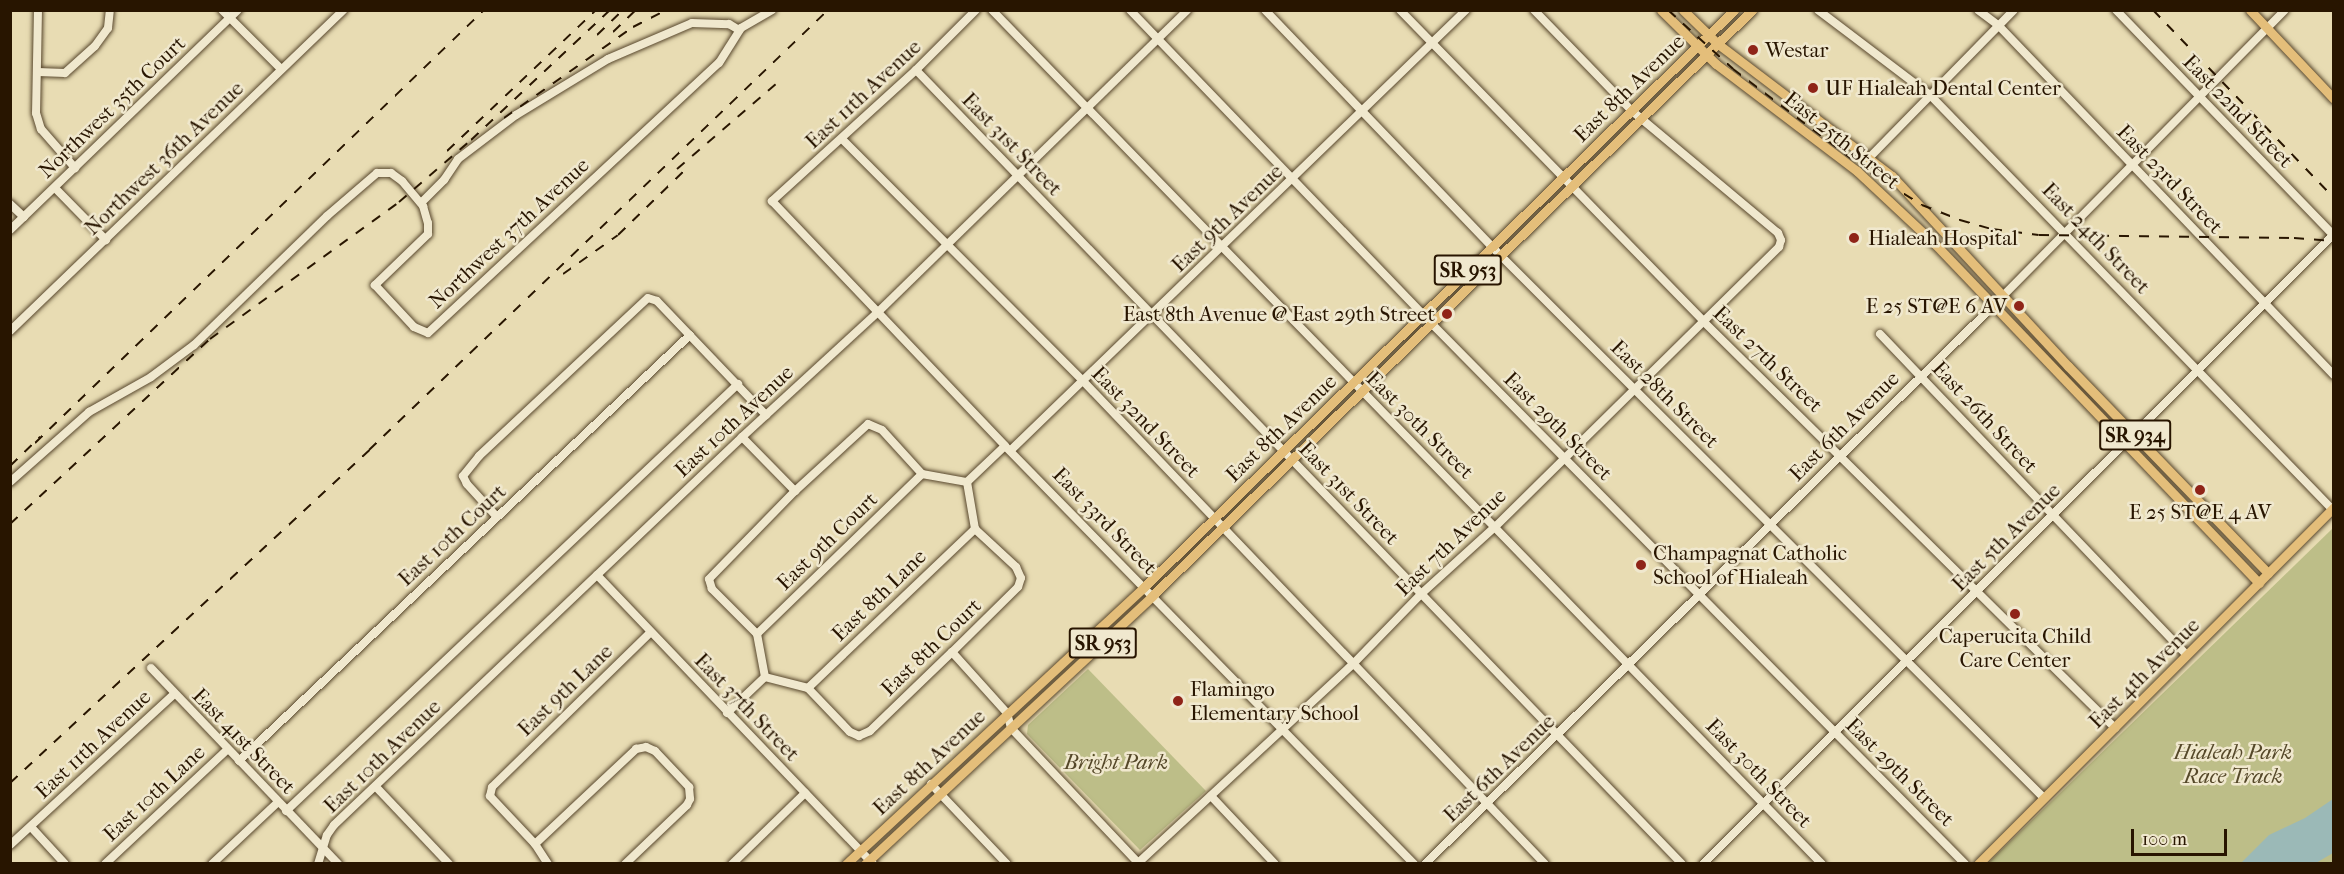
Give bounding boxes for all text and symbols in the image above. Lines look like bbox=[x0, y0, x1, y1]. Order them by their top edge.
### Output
street label: East 8th Avenue bbox=[1568, 29, 1690, 147]
street label: Northwest 35th Court bbox=[34, 31, 190, 183]
street label: East 11th Avenue bbox=[800, 34, 926, 154]
place label: Westar bbox=[1765, 37, 1829, 63]
marker: Westar bbox=[1746, 43, 1760, 57]
street label: East 22nd Street bbox=[2178, 49, 2298, 173]
place label: UF Hialeah Dental Center bbox=[1825, 75, 2061, 101]
street label: Northwest 36th Avenue bbox=[79, 76, 249, 240]
marker: UF Hialeah Dental Center bbox=[1806, 81, 1820, 95]
street label: East 25th Street bbox=[1779, 86, 1905, 194]
street label: East 31st Street bbox=[957, 87, 1067, 201]
street label: East 23rd Street bbox=[2112, 119, 2228, 239]
street label: Northwest 37th Avenue bbox=[424, 152, 594, 314]
street label: East 9th Avenue bbox=[1166, 159, 1288, 277]
street label: East 24th Street bbox=[2037, 177, 2155, 299]
place label: Hialeah Hospital bbox=[1868, 225, 2018, 251]
marker: Hialeah Hospital bbox=[1845, 229, 1863, 247]
road number: SR 953 bbox=[1434, 253, 1502, 287]
place label: E 25 ST@E 6 AV bbox=[1865, 293, 2007, 319]
marker: E 25 ST@E 6 AV bbox=[2012, 299, 2026, 313]
street label: East 27th Street bbox=[1708, 300, 1828, 418]
place label: East 8th Avenue @ East 29th Street bbox=[1123, 301, 1435, 327]
marker: East 8th Avenue @ East 29th Street bbox=[1440, 307, 1454, 321]
street label: East 28th Street bbox=[1606, 335, 1724, 453]
street label: East 26th Street bbox=[1927, 356, 2043, 478]
street label: East 10th Avenue bbox=[670, 360, 798, 482]
street label: East 32nd Street bbox=[1087, 361, 1205, 483]
street label: East 30th Street bbox=[1361, 366, 1479, 484]
street label: East 29th Street bbox=[1498, 366, 1618, 486]
street label: East 6th Avenue bbox=[1784, 366, 1904, 486]
street label: East 8th Avenue bbox=[1220, 369, 1342, 487]
road number: SR 934 bbox=[2099, 418, 2171, 452]
street label: East 31st Street bbox=[1294, 436, 1404, 550]
street label: East 33rd Street bbox=[1047, 462, 1163, 580]
street label: East 5th Avenue bbox=[1947, 478, 2065, 596]
street label: East 10th Court bbox=[393, 479, 511, 591]
street label: East 7th Avenue bbox=[1390, 483, 1512, 601]
marker: E 25 ST@E 4 AV bbox=[2193, 483, 2207, 497]
street label: East 9th Court bbox=[771, 487, 883, 595]
place label: E 25 ST@E 4 AV bbox=[2129, 499, 2271, 525]
place label: Champagnat Catholic School of Hialeah bbox=[1653, 540, 1847, 590]
street label: East 8th Lane bbox=[827, 544, 931, 646]
marker: Champagnat Catholic School of Hialeah bbox=[1634, 558, 1648, 572]
street label: East 8th Court bbox=[876, 593, 986, 701]
marker: Caperucita Child Care Center bbox=[2008, 607, 2022, 621]
street label: East 4th Avenue bbox=[2083, 612, 2205, 734]
place label: Caperucita Child Care Center bbox=[1939, 623, 2091, 673]
road number: SR 953 bbox=[1068, 626, 1138, 660]
street label: East 9th Lane bbox=[512, 639, 618, 741]
street label: East 37th Street bbox=[689, 648, 805, 766]
place label: Flamingo Elementary School bbox=[1190, 676, 1359, 726]
street label: East 41st Street bbox=[187, 683, 301, 799]
street label: East 11th Avenue bbox=[30, 684, 156, 804]
street label: East 10th Avenue bbox=[318, 694, 446, 818]
marker: Flamingo Elementary School bbox=[1171, 694, 1185, 708]
street label: East 8th Avenue bbox=[868, 704, 990, 820]
street label: East 6th Avenue bbox=[1438, 708, 1560, 828]
street label: East 29th Street bbox=[1840, 712, 1960, 832]
street label: East 30th Street bbox=[1701, 713, 1817, 833]
street label: East 10th Lane bbox=[98, 739, 210, 847]
park label: Hialeah Park Race Track bbox=[2174, 739, 2292, 789]
park label: Bright Park bbox=[1064, 749, 1168, 775]
scale bar bbox=[2134, 817, 2230, 855]
text: 100 m bbox=[2142, 829, 2187, 850]

